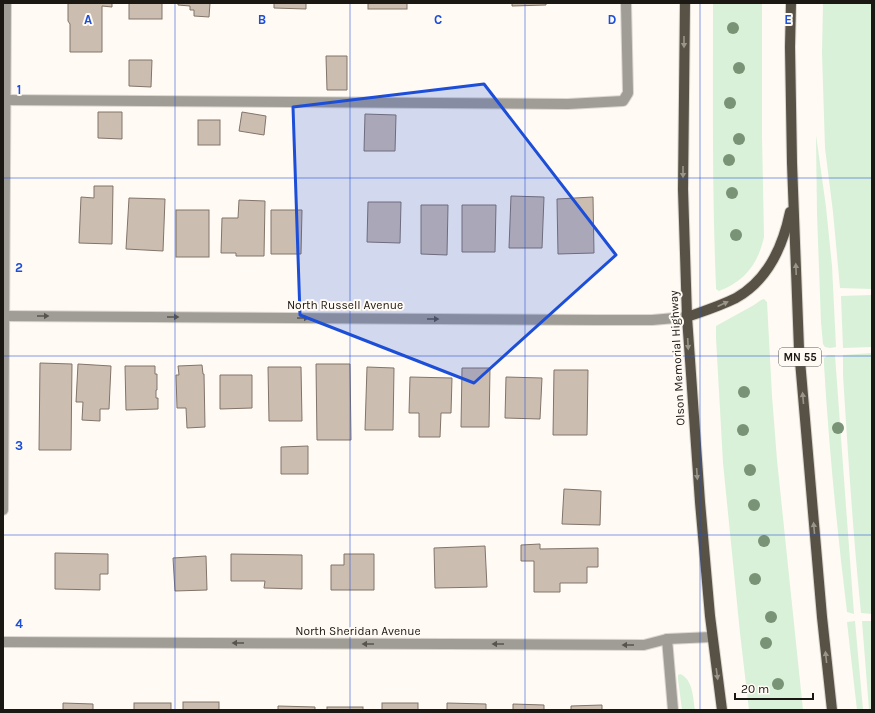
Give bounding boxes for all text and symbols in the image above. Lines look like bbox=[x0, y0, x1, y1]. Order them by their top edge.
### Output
text: A bbox=[84, 12, 92, 27]
text: B bbox=[258, 12, 266, 27]
text: C bbox=[434, 12, 442, 27]
text: D bbox=[608, 12, 617, 27]
text: E bbox=[784, 12, 792, 27]
one-way arrow bbox=[681, 36, 687, 49]
text: 1 bbox=[17, 82, 21, 97]
one-way arrow bbox=[680, 166, 686, 179]
text: 2 bbox=[15, 260, 23, 275]
one-way arrow bbox=[792, 263, 799, 275]
street label: Olson Memorial Highway bbox=[666, 290, 688, 426]
street label: North Russell Avenue bbox=[287, 298, 403, 312]
one-way arrow bbox=[718, 300, 730, 306]
one-way arrow bbox=[37, 313, 50, 319]
one-way arrow bbox=[167, 314, 180, 320]
one-way arrow bbox=[297, 315, 310, 321]
one-way arrow bbox=[427, 315, 439, 322]
one-way arrow bbox=[685, 338, 692, 350]
road number: MN 55 bbox=[779, 348, 821, 366]
one-way arrow bbox=[800, 392, 806, 404]
text: 3 bbox=[15, 438, 23, 453]
one-way arrow bbox=[694, 468, 701, 480]
one-way arrow bbox=[811, 522, 818, 534]
text: 4 bbox=[15, 616, 23, 631]
street label: North Sheridan Avenue bbox=[295, 624, 421, 638]
one-way arrow bbox=[231, 640, 244, 646]
one-way arrow bbox=[361, 641, 374, 647]
one-way arrow bbox=[491, 641, 504, 647]
one-way arrow bbox=[621, 642, 634, 648]
one-way arrow bbox=[823, 651, 830, 663]
one-way arrow bbox=[714, 668, 720, 680]
scale bar bbox=[735, 675, 813, 701]
text: 20 m bbox=[741, 682, 769, 696]

